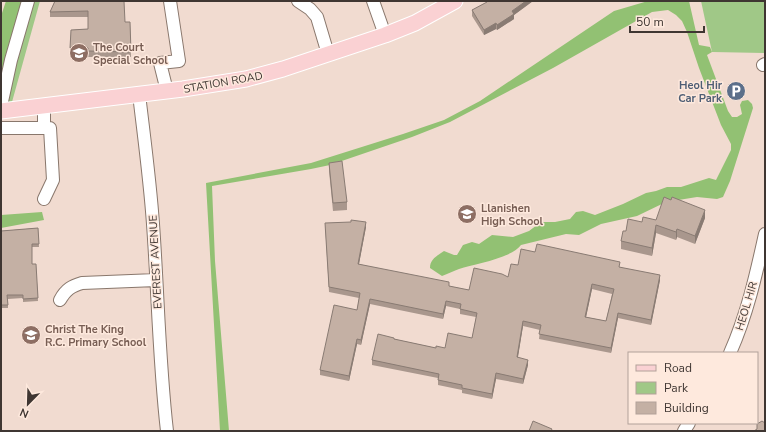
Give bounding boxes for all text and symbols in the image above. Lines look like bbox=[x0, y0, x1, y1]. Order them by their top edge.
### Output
scale bar bbox=[630, 8, 704, 34]
text: 50 m bbox=[636, 14, 664, 30]
place label: The Court Special School bbox=[93, 40, 168, 68]
school or university icon: The Court Special School bbox=[68, 42, 90, 64]
street label: STATION ROAD bbox=[182, 68, 264, 97]
place label: Heol Hir Car Park bbox=[678, 78, 723, 106]
parking icon: Heol Hir Car Park bbox=[725, 80, 747, 102]
place label: Llanishen High School bbox=[481, 201, 544, 229]
school or university icon: Llanishen High School bbox=[456, 203, 478, 225]
street label: EVEREST AVENUE bbox=[146, 215, 165, 309]
street label: HEOL HIR bbox=[732, 279, 761, 333]
place label: Christ The King R.C. Primary School bbox=[45, 322, 147, 350]
school or university icon: Christ The King R.C. Primary School bbox=[20, 324, 42, 346]
legend bbox=[628, 352, 758, 424]
text: Road bbox=[664, 360, 692, 376]
text: Park bbox=[664, 380, 689, 396]
north arrow bbox=[8, 384, 48, 424]
text: Building bbox=[664, 400, 709, 416]
text: N bbox=[18, 404, 31, 421]

